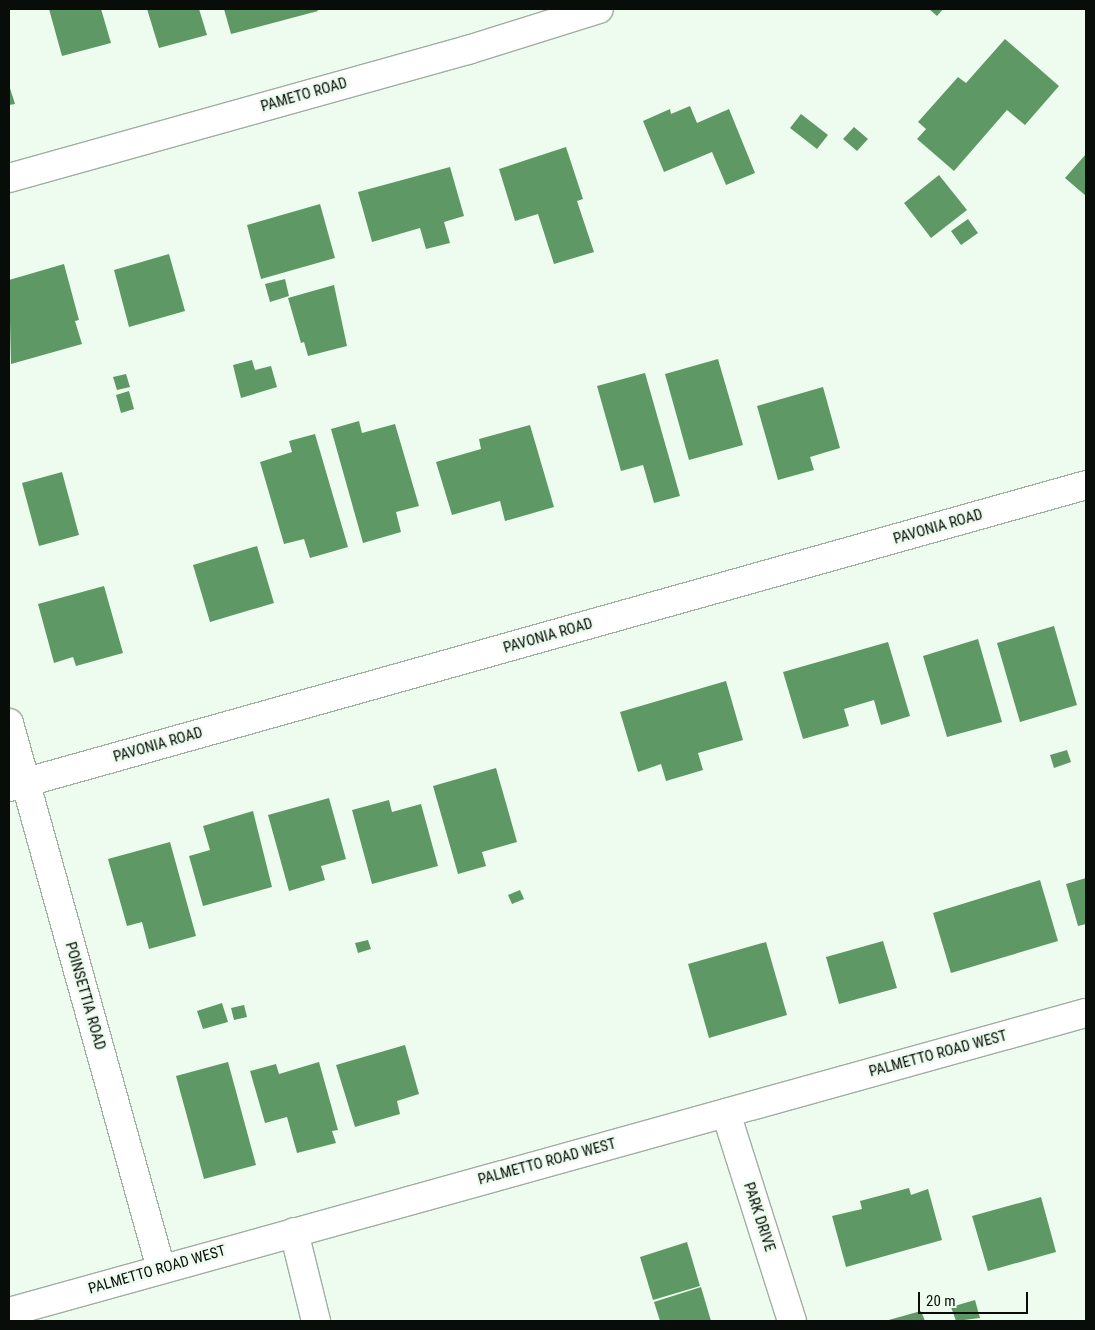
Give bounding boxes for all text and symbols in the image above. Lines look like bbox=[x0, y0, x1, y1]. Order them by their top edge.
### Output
street label: PAMETO ROAD bbox=[259, 74, 349, 116]
street label: PAVONIA ROAD bbox=[891, 506, 985, 548]
street label: PAVONIA ROAD bbox=[501, 615, 595, 657]
street label: PAVONIA ROAD bbox=[111, 724, 205, 766]
street label: POINSETTIA ROAD bbox=[61, 940, 109, 1052]
street label: PALMETTO ROAD WEST bbox=[867, 1027, 1009, 1081]
street label: PALMETTO ROAD WEST bbox=[476, 1135, 618, 1189]
street label: PARK DRIVE bbox=[739, 1180, 779, 1254]
street label: PALMETTO ROAD WEST bbox=[86, 1242, 228, 1298]
scale bar bbox=[920, 1282, 1030, 1314]
text: 20 m bbox=[926, 1292, 956, 1310]

